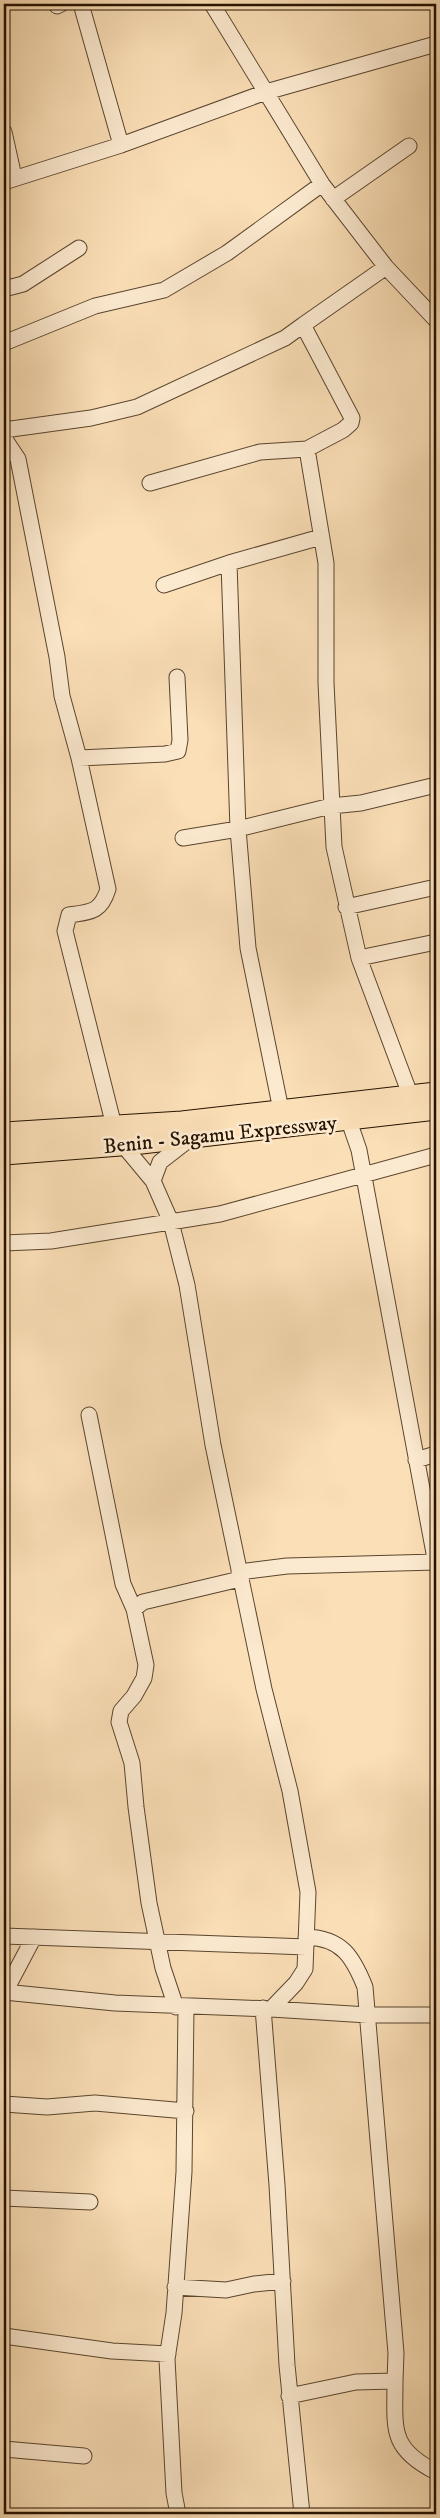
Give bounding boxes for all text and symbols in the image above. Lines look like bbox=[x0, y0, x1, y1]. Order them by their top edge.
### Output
street label: Benin - Sagamu Expressway bbox=[102, 1110, 339, 1160]

